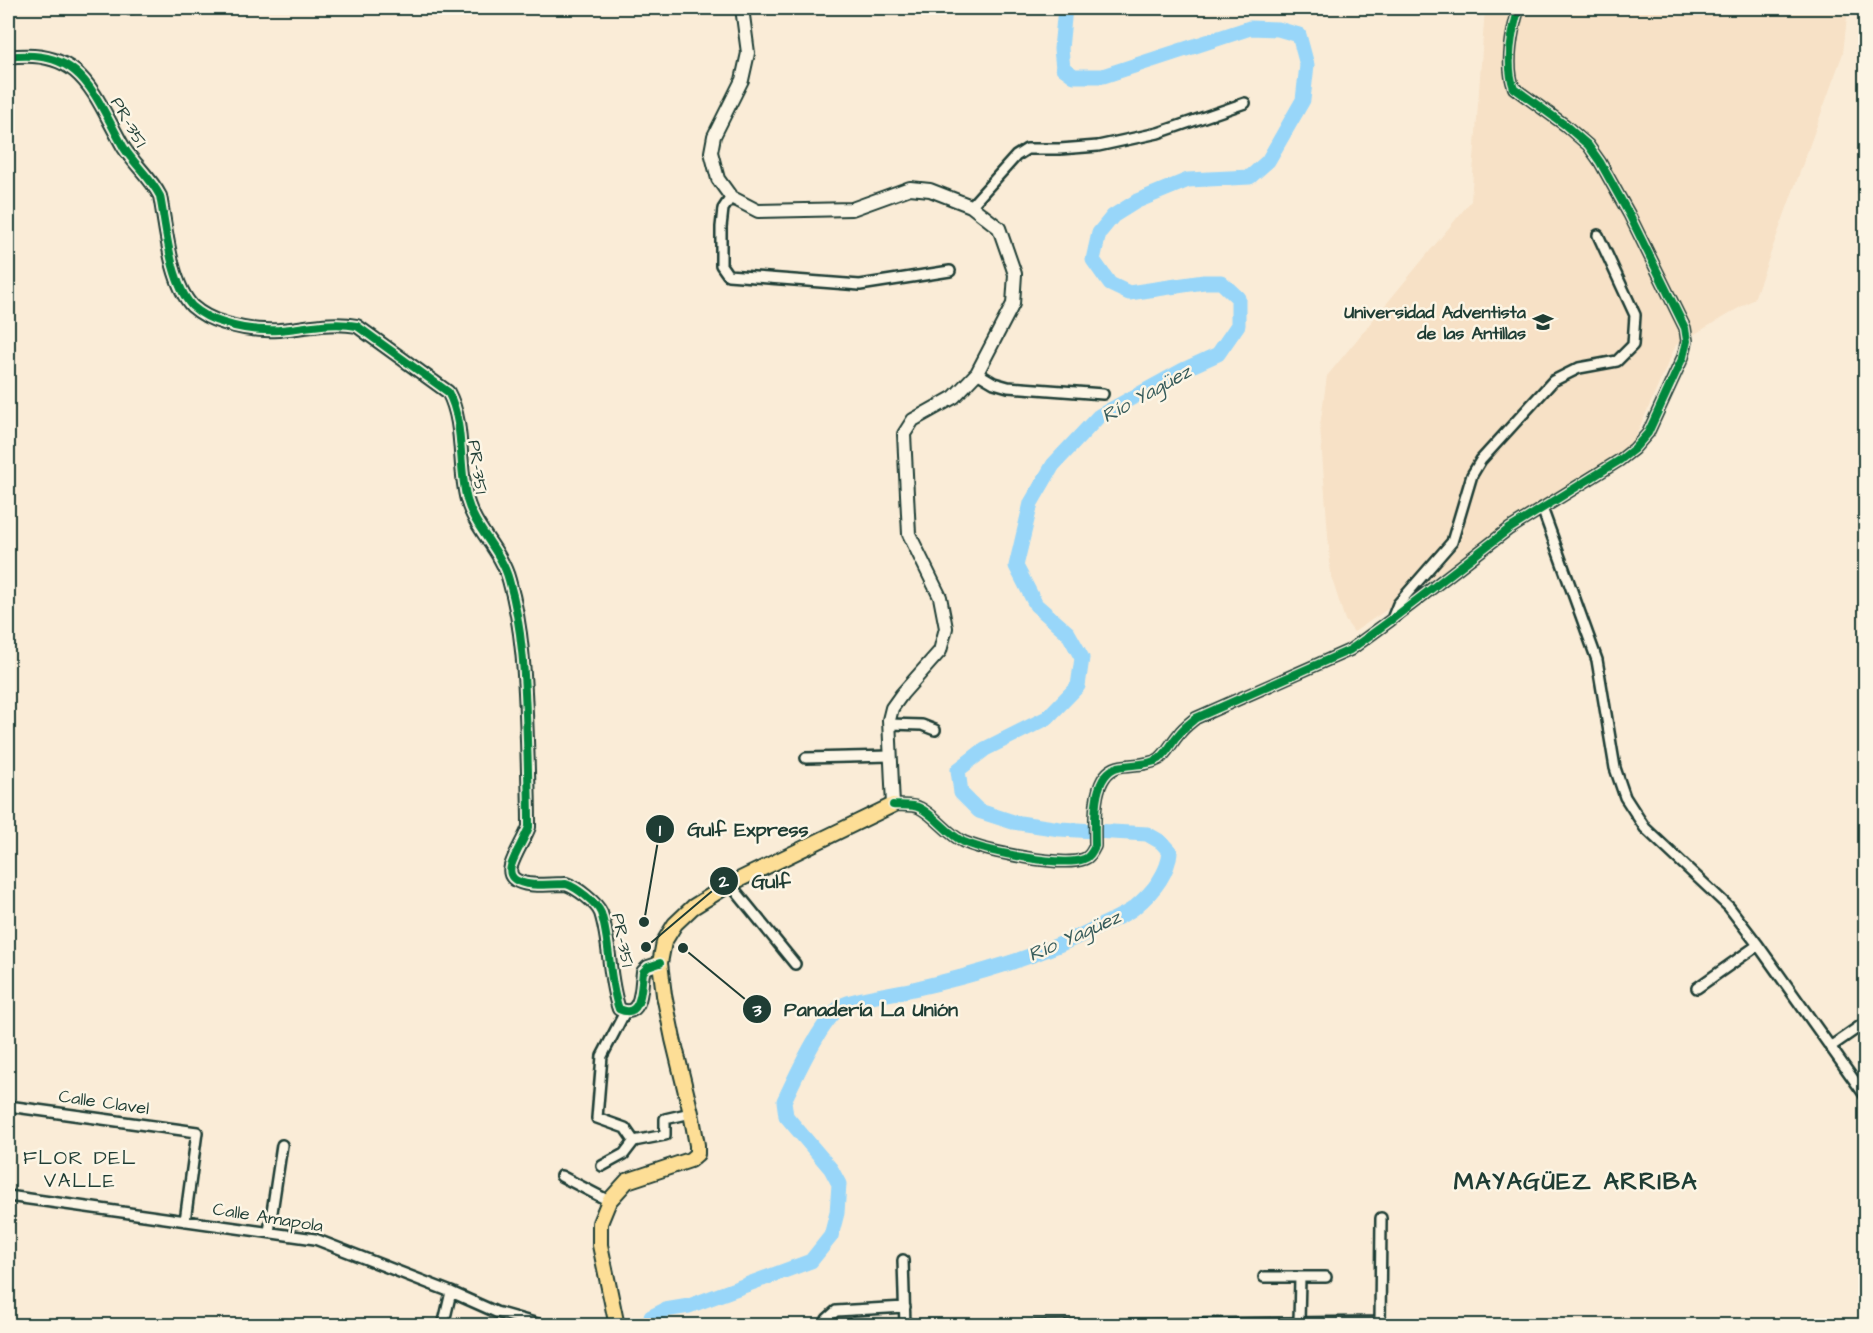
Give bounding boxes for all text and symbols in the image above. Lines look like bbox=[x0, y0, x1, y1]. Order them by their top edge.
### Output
street label: PR-351 bbox=[104, 93, 153, 152]
place label: Universidad Adventista de las Antillas bbox=[1344, 300, 1527, 346]
school or university icon: Universidad Adventista de las Antillas bbox=[1531, 310, 1555, 334]
water label: Río Yagüez bbox=[1097, 357, 1198, 431]
street label: PR-351 bbox=[461, 439, 494, 496]
callout: Gulf Express bbox=[645, 810, 820, 848]
text: Gulf Express bbox=[687, 816, 809, 844]
text: 1 bbox=[659, 818, 662, 843]
callout: Gulf bbox=[709, 862, 802, 900]
text: Gulf bbox=[751, 868, 792, 896]
text: 2 bbox=[718, 869, 730, 894]
water label: Río Yagüez bbox=[1024, 903, 1127, 970]
street label: PR-351 bbox=[605, 911, 640, 969]
callout: Panadería La Unión bbox=[742, 990, 970, 1028]
text: Panadería La Unión bbox=[784, 996, 958, 1024]
text: 3 bbox=[751, 998, 762, 1023]
street label: Calle Clavel bbox=[57, 1084, 151, 1121]
district label: FLOR DEL VALLE bbox=[23, 1144, 137, 1195]
district label: MAYAGÜEZ ARRIBA bbox=[1454, 1165, 1698, 1199]
street label: Calle Amapola bbox=[211, 1196, 325, 1239]

